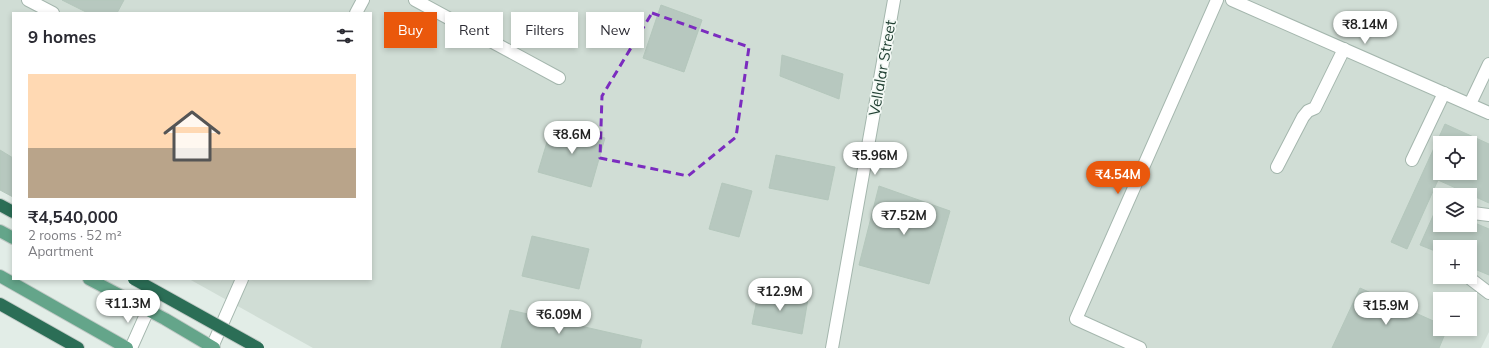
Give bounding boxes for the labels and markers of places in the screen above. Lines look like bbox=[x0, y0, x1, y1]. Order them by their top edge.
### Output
pin: ₹8.14M bbox=[1332, 11, 1398, 45]
pin: ₹8.6M bbox=[544, 121, 600, 155]
pin: ₹5.96M bbox=[842, 142, 908, 176]
pin: ₹4.54M bbox=[1085, 161, 1151, 195]
pin: ₹7.52M bbox=[871, 202, 937, 236]
pin: ₹12.9M bbox=[747, 278, 813, 312]
pin: ₹11.3M bbox=[95, 290, 161, 324]
pin: ₹15.9M bbox=[1353, 292, 1419, 326]
pin: ₹6.09M bbox=[526, 301, 592, 335]

